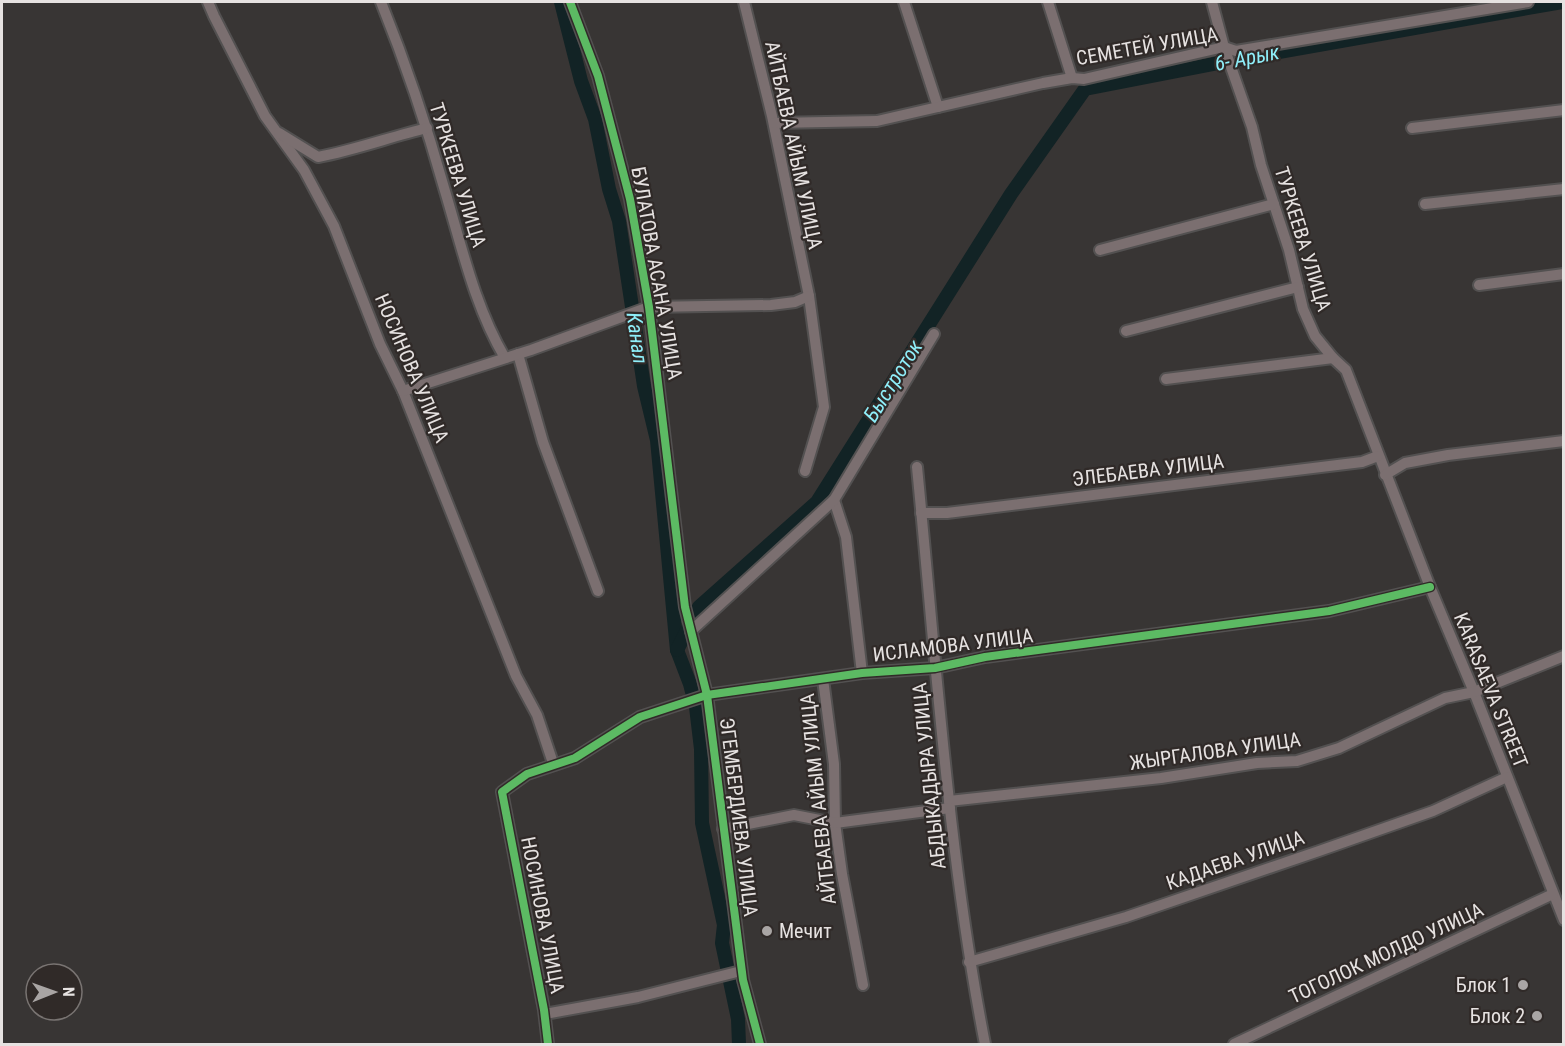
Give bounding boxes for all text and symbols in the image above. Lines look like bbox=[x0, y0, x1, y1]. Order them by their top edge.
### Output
street label: СЕМЕТЕЙ УЛИЦА bbox=[1074, 22, 1220, 70]
street label: АЙТБАЕВА АЙЫМ УЛИЦА bbox=[760, 39, 828, 252]
water label: 6- Арык bbox=[1213, 40, 1283, 76]
street label: ТУРКЕЕВА УЛИЦА bbox=[425, 100, 492, 251]
street label: ТУРКЕЕВА УЛИЦА bbox=[1270, 164, 1337, 315]
street label: БУЛАТОВА АСАНА УЛИЦА bbox=[626, 165, 688, 382]
street label: НОСИНОВА УЛИЦА bbox=[370, 290, 454, 446]
water label: Канал bbox=[622, 311, 652, 365]
water label: Быстроток bbox=[859, 335, 928, 426]
street label: ЭЛЕБАЕВА УЛИЦА bbox=[1071, 449, 1226, 491]
street label: KARASAEVA STREET bbox=[1449, 609, 1533, 771]
street label: ИСЛАМОВА УЛИЦА bbox=[871, 623, 1035, 667]
street label: АБДЫКАДЫРА УЛИЦА bbox=[907, 681, 951, 871]
street label: АЙТБАЕВА АЙЫМ УЛИЦА bbox=[795, 692, 841, 906]
street label: ЭГЕМБЕРДИЕВА УЛИЦА bbox=[715, 716, 763, 918]
street label: ЖЫРГАЛОВА УЛИЦА bbox=[1128, 727, 1303, 775]
street label: КАДАЕВА УЛИЦА bbox=[1163, 825, 1308, 895]
street label: НОСИНОВА УЛИЦА bbox=[516, 835, 570, 996]
street label: ТОГОЛОК МОЛДО УЛИЦА bbox=[1285, 897, 1487, 1009]
place label: Мечит bbox=[779, 919, 832, 943]
marker: Мечит bbox=[760, 924, 774, 938]
north arrow bbox=[24, 962, 84, 1022]
place label: Блок 1 bbox=[1456, 973, 1511, 997]
marker: Блок 1 bbox=[1516, 978, 1530, 992]
text: N bbox=[59, 987, 78, 997]
place label: Блок 2 bbox=[1470, 1004, 1525, 1028]
marker: Блок 2 bbox=[1530, 1009, 1544, 1023]

